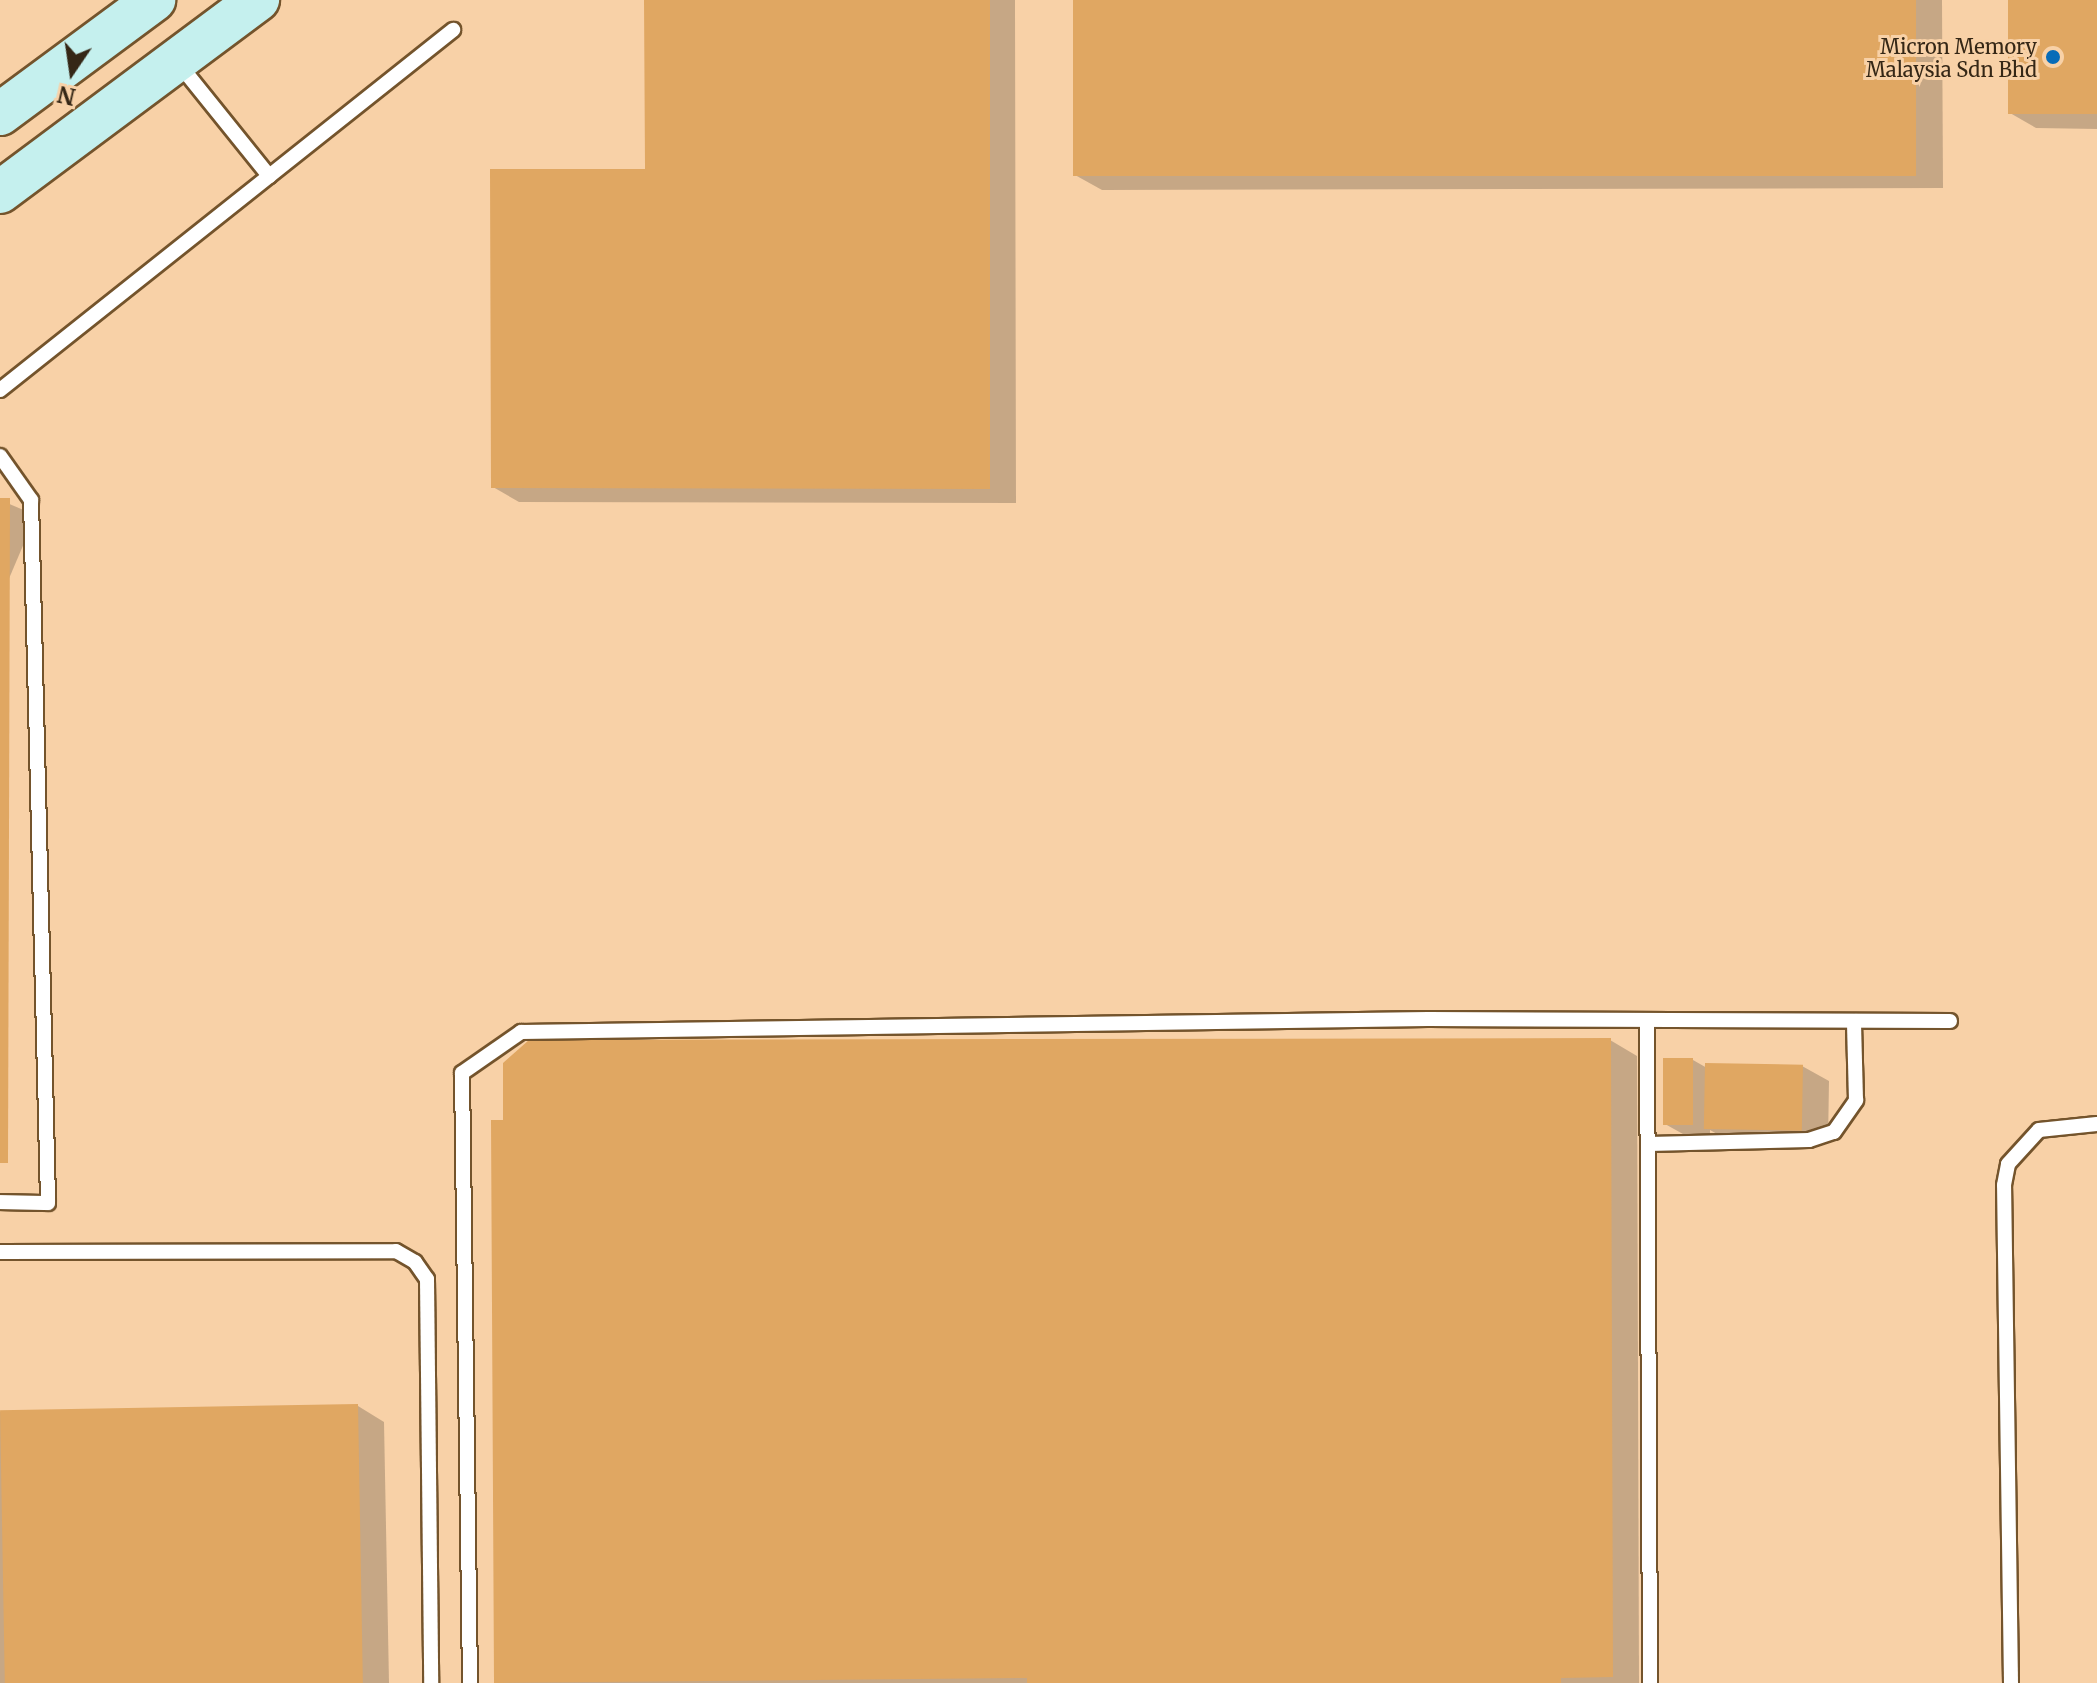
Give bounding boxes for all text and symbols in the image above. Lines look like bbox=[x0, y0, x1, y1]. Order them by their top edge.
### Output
north arrow bbox=[32, 32, 112, 112]
place label: Micron Memory Malaysia Sdn Bhd bbox=[1866, 34, 2037, 81]
marker: Micron Memory Malaysia Sdn Bhd bbox=[2044, 48, 2062, 66]
text: N bbox=[55, 80, 78, 111]

